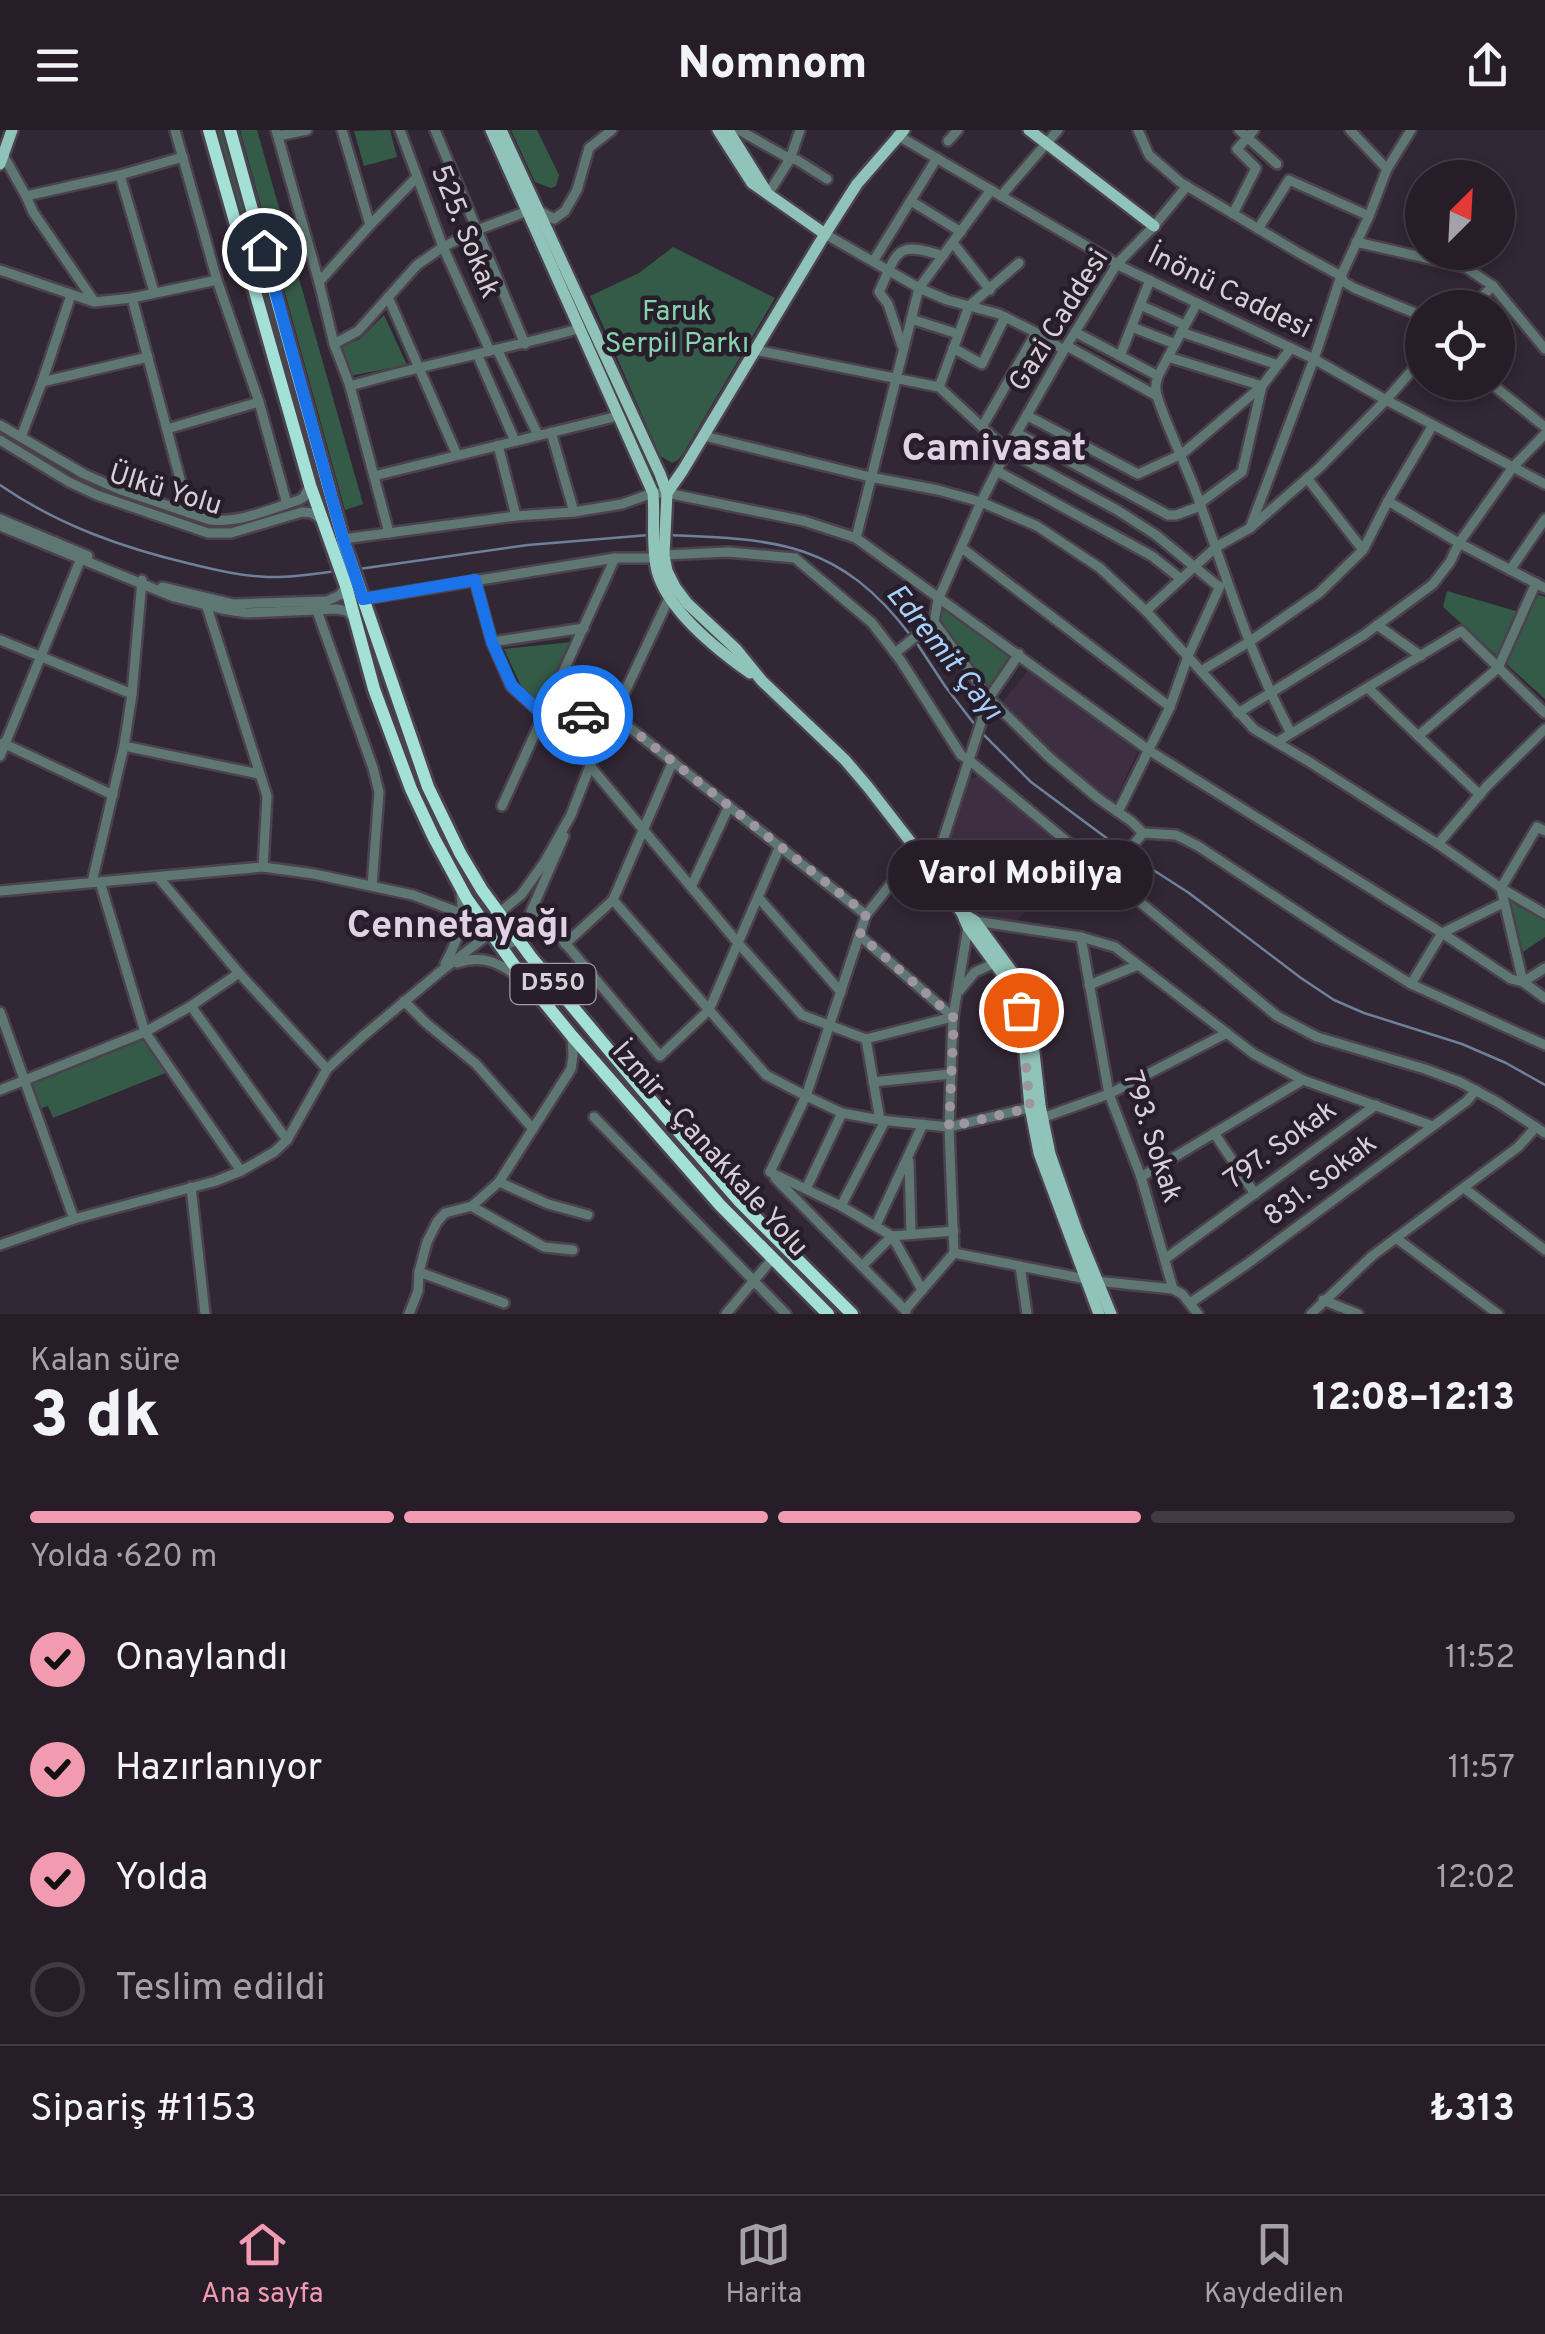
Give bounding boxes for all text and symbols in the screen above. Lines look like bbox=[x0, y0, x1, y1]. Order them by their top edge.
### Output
text: Nomnom bbox=[678, 37, 867, 94]
icon: menu bbox=[30, 38, 85, 93]
icon: share bbox=[1460, 38, 1515, 93]
street label: 525. Sokak bbox=[421, 160, 507, 304]
north arrow bbox=[1405, 160, 1515, 270]
map controls bbox=[1405, 160, 1515, 400]
pin bbox=[222, 208, 307, 293]
icon: home bbox=[237, 223, 292, 278]
street label: İnönü Caddesi bbox=[1141, 237, 1317, 348]
street label: Gazi Caddesi bbox=[1002, 243, 1118, 399]
button: locate bbox=[1405, 290, 1515, 400]
park label: Faruk Serpil Parkı bbox=[605, 295, 749, 363]
district label: Camivasat bbox=[901, 426, 1087, 475]
street label: Ülkü Yolu bbox=[104, 455, 226, 525]
water label: Edremit Çayı bbox=[877, 577, 1010, 729]
courier bbox=[533, 665, 633, 765]
icon: car bbox=[556, 688, 611, 743]
callout: Varol Mobilya bbox=[888, 840, 1154, 910]
text: Varol Mobilya bbox=[918, 855, 1123, 895]
district label: Cennetayağı bbox=[347, 903, 569, 952]
road number: D550 bbox=[510, 964, 596, 1004]
pin bbox=[979, 968, 1064, 1053]
icon: bag bbox=[994, 983, 1049, 1038]
street label: İzmir - Çanakkale Yolu bbox=[603, 1034, 816, 1265]
street label: 793. Sokak bbox=[1113, 1066, 1189, 1208]
street label: 797. Sokak bbox=[1217, 1093, 1345, 1199]
street label: 831. Sokak bbox=[1257, 1127, 1385, 1235]
text: Kalan süre bbox=[30, 1342, 180, 1382]
text: 12:08–12:13 bbox=[1312, 1375, 1515, 1424]
text: 3 dk bbox=[30, 1378, 160, 1460]
text: Yolda · 620 m bbox=[30, 1538, 217, 1578]
icon: check bbox=[30, 1632, 85, 1687]
text: Onaylandı bbox=[115, 1635, 288, 1684]
text: 11:52 bbox=[1445, 1639, 1515, 1679]
icon: check bbox=[30, 1742, 85, 1797]
text: Hazırlanıyor bbox=[115, 1745, 322, 1794]
text: 11:57 bbox=[1448, 1749, 1515, 1789]
icon: check bbox=[30, 1852, 85, 1907]
text: Yolda bbox=[115, 1855, 208, 1904]
text: 12:02 bbox=[1436, 1859, 1515, 1899]
text: Teslim edildi bbox=[115, 1965, 325, 2014]
text: Sipariş #1153 bbox=[30, 2086, 257, 2135]
text: ₺313 bbox=[1429, 2086, 1515, 2135]
tab: Ana sayfa bbox=[201, 2217, 323, 2313]
tab: Harita bbox=[725, 2217, 802, 2313]
tab: Kaydedilen bbox=[1204, 2217, 1344, 2313]

